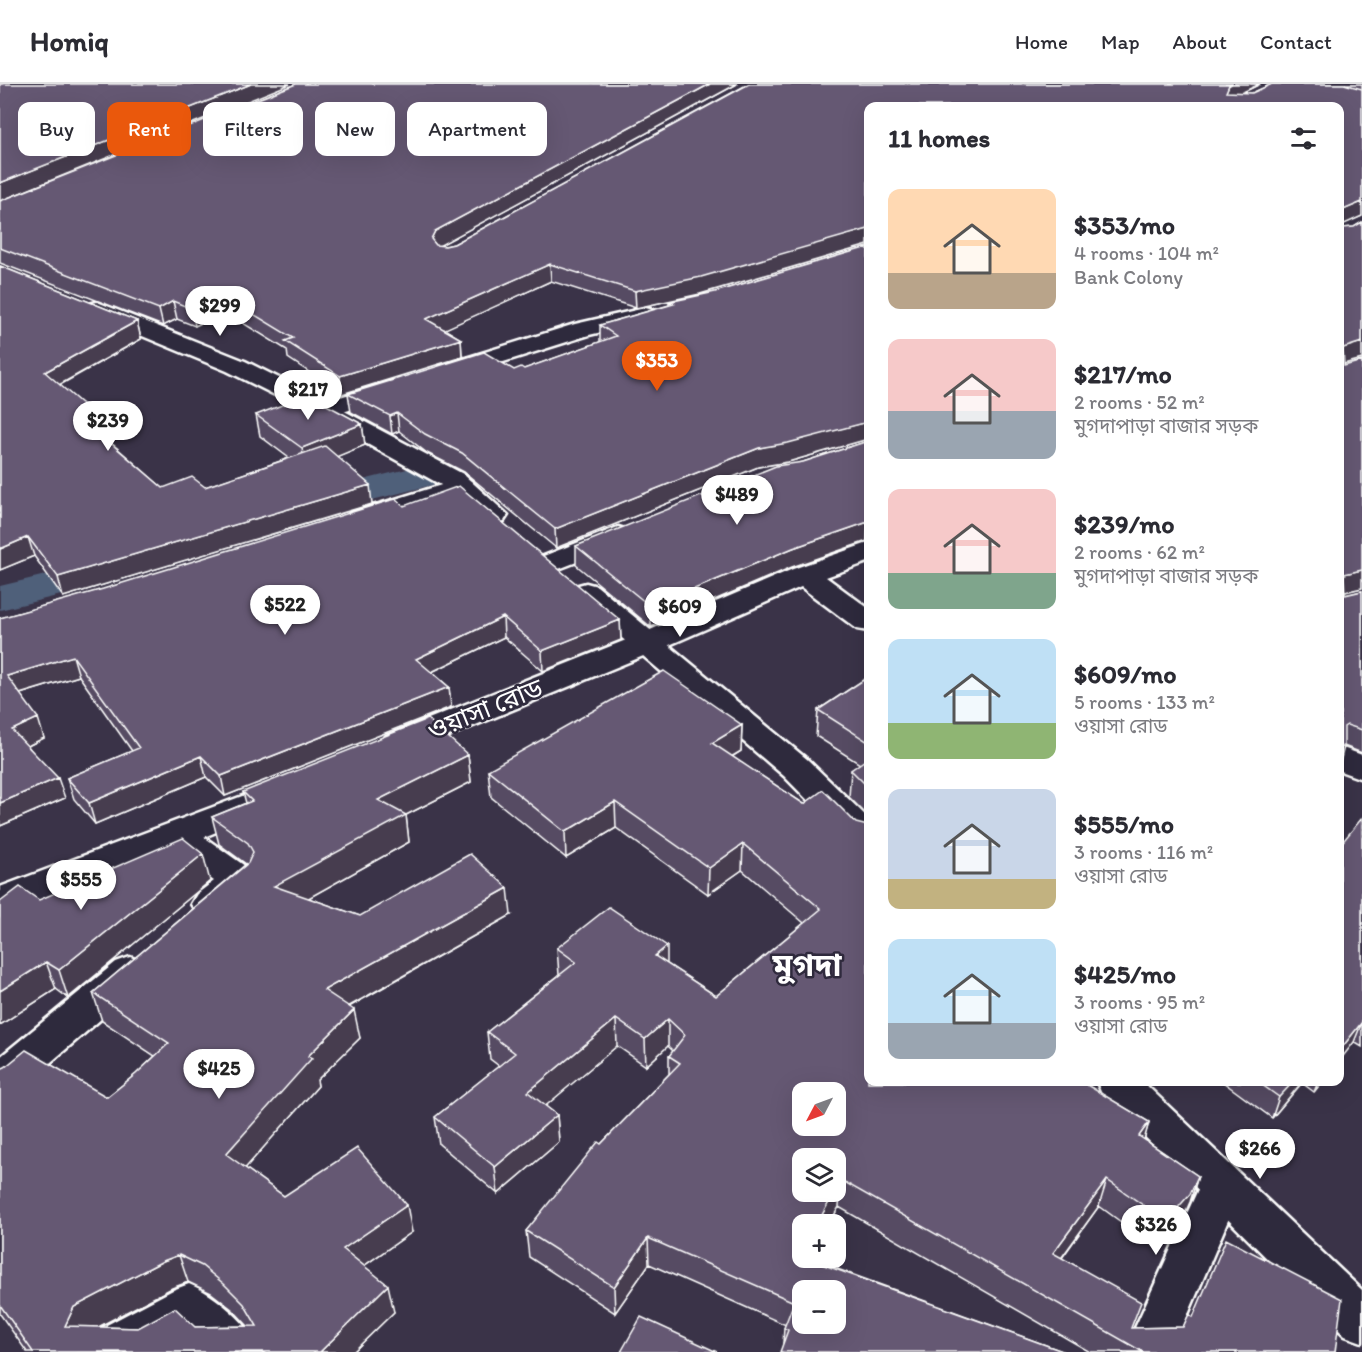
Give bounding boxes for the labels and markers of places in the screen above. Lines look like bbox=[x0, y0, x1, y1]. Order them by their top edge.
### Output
pin: $299 bbox=[184, 286, 256, 337]
pin: $353 bbox=[621, 341, 693, 392]
pin: $217 bbox=[272, 370, 344, 421]
pin: $239 bbox=[72, 401, 144, 452]
pin: $489 bbox=[701, 475, 773, 526]
pin: $522 bbox=[249, 585, 321, 636]
pin: $609 bbox=[644, 587, 716, 638]
pin: $555 bbox=[45, 860, 117, 911]
pin: $425 bbox=[183, 1049, 255, 1100]
pin: $266 bbox=[1224, 1129, 1296, 1180]
pin: $326 bbox=[1120, 1205, 1192, 1256]

